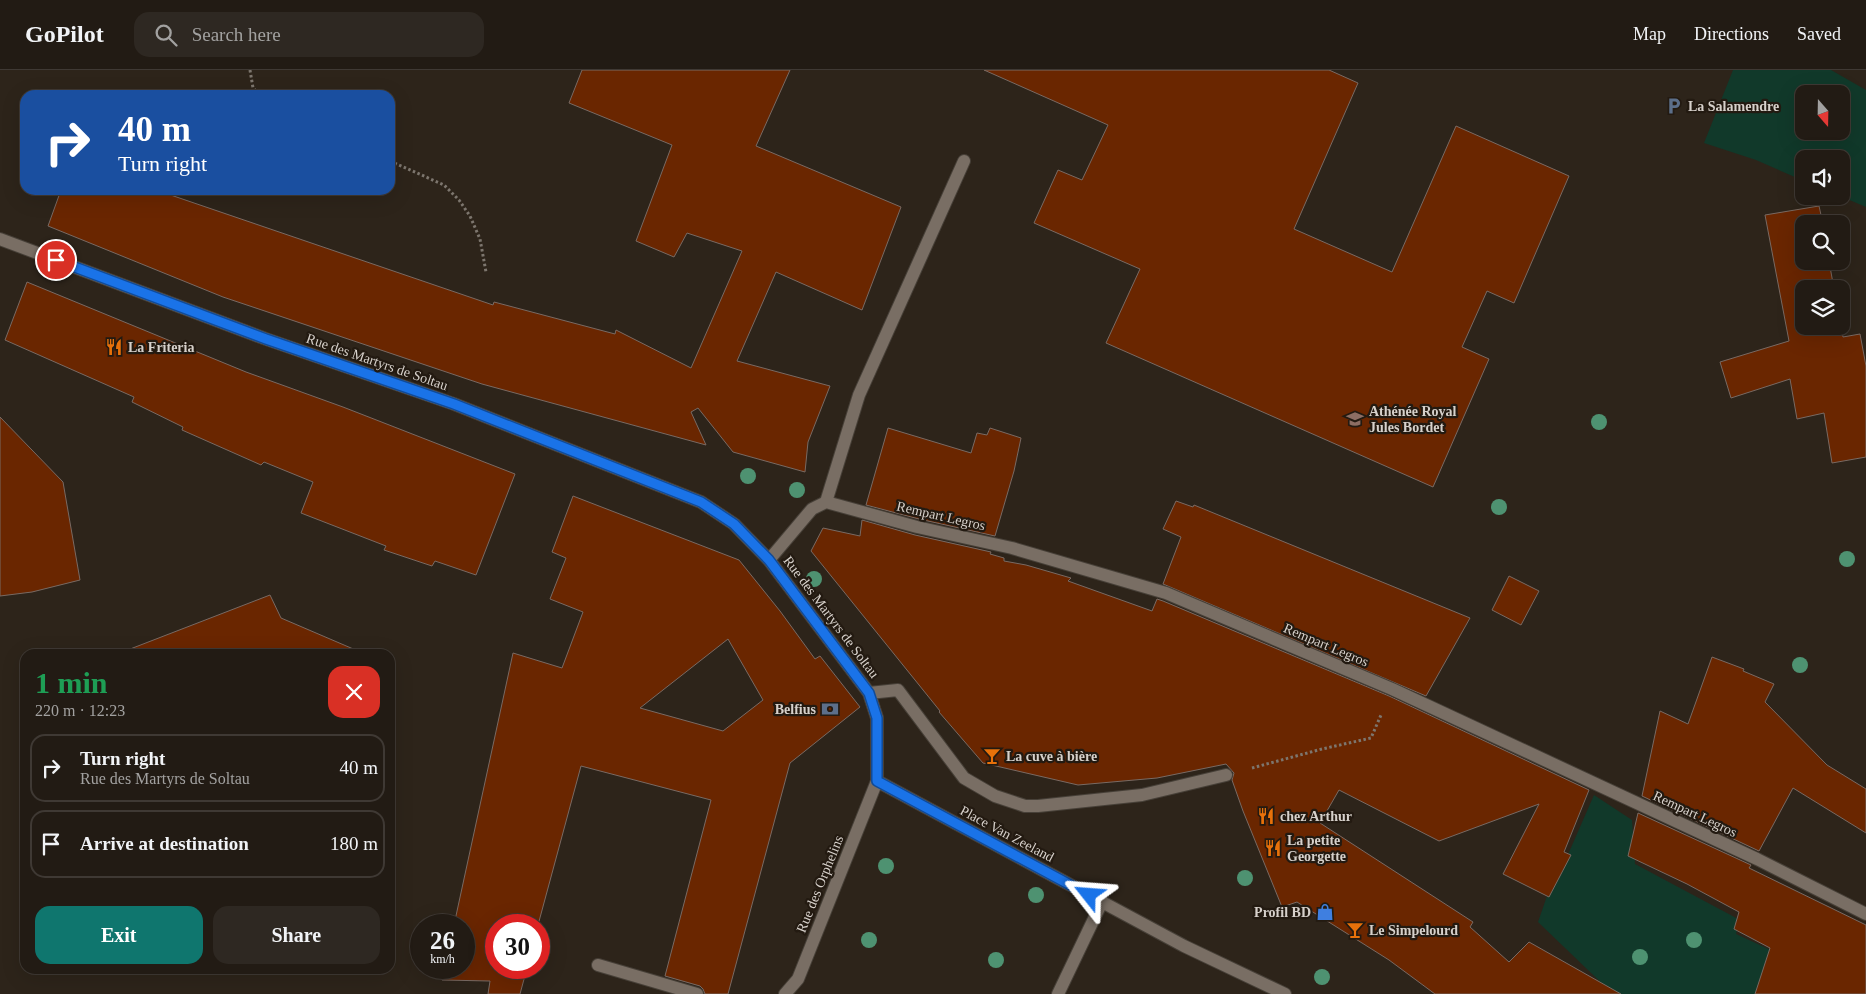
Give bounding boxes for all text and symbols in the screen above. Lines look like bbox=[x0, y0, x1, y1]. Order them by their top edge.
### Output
search box bbox=[134, 12, 484, 57]
text: GoPilot bbox=[25, 21, 104, 47]
icon: search bbox=[152, 21, 180, 49]
text: Search here bbox=[192, 24, 281, 45]
text: Map bbox=[1633, 24, 1666, 44]
text: Directions bbox=[1694, 24, 1769, 44]
text: Saved bbox=[1797, 24, 1841, 44]
north arrow bbox=[1795, 85, 1850, 140]
map controls bbox=[1795, 85, 1850, 335]
parking icon: La Salamendre bbox=[1664, 96, 1684, 116]
place label: La Salamendre bbox=[1688, 99, 1779, 114]
icon: right bbox=[35, 110, 100, 175]
text: 40 m bbox=[118, 110, 191, 149]
button: sound bbox=[1795, 150, 1850, 205]
text: Turn right bbox=[118, 151, 207, 176]
button: search bbox=[1795, 215, 1850, 270]
pin bbox=[35, 239, 77, 281]
icon: arrive bbox=[42, 246, 70, 274]
button: layers bbox=[1795, 280, 1850, 335]
street label: Rue des Martyrs de Soltau bbox=[304, 331, 450, 393]
restaurant icon: La Friteria bbox=[104, 337, 124, 357]
place label: La Friteria bbox=[128, 340, 194, 355]
place label: Athénée Royal Jules Bordet bbox=[1369, 404, 1457, 435]
school or university icon: Athénée Royal Jules Bordet bbox=[1345, 409, 1365, 429]
street label: Rempart Legros bbox=[895, 499, 987, 533]
street label: Rue des Martyrs de Soltau bbox=[780, 553, 882, 681]
street label: Rempart Legros bbox=[1281, 620, 1371, 670]
text: 1 min bbox=[35, 666, 108, 699]
button: close bbox=[328, 666, 380, 718]
bank icon: Belfius bbox=[820, 699, 840, 719]
text: 220 m · 12:23 bbox=[35, 702, 125, 719]
place label: Belfius bbox=[775, 702, 817, 717]
bar icon: La cuve à bière bbox=[982, 746, 1002, 766]
text: Turn right bbox=[80, 748, 165, 769]
place label: La cuve à bière bbox=[1006, 749, 1097, 764]
icon: right bbox=[37, 754, 65, 782]
text: 40 m bbox=[339, 757, 378, 778]
text: Rue des Martyrs de Soltau bbox=[80, 770, 250, 787]
street label: Rempart Legros bbox=[1651, 788, 1739, 840]
street label: Place Van Zeeland bbox=[958, 803, 1056, 865]
restaurant icon: chez Arthur bbox=[1256, 806, 1276, 826]
place label: chez Arthur bbox=[1280, 809, 1352, 824]
icon: arrive bbox=[37, 830, 65, 858]
text: Arrive at destination bbox=[80, 833, 249, 854]
text: 180 m bbox=[330, 833, 378, 854]
street label: Rue des Orphelins bbox=[794, 833, 846, 935]
place label: La petite Georgette bbox=[1287, 833, 1346, 864]
restaurant icon: La petite Georgette bbox=[1263, 838, 1283, 858]
position arrow bbox=[1062, 868, 1114, 920]
shop icon: Profil BD bbox=[1315, 902, 1335, 922]
place label: Profil BD bbox=[1254, 905, 1311, 920]
button: Exit bbox=[35, 906, 203, 964]
button: Share bbox=[213, 906, 380, 964]
speed limit sign: 30 bbox=[485, 914, 550, 979]
bar icon: Le Simpelourd bbox=[1345, 920, 1365, 940]
place label: Le Simpelourd bbox=[1369, 923, 1458, 938]
text: 26 bbox=[430, 927, 455, 954]
text: km/h bbox=[430, 952, 455, 966]

